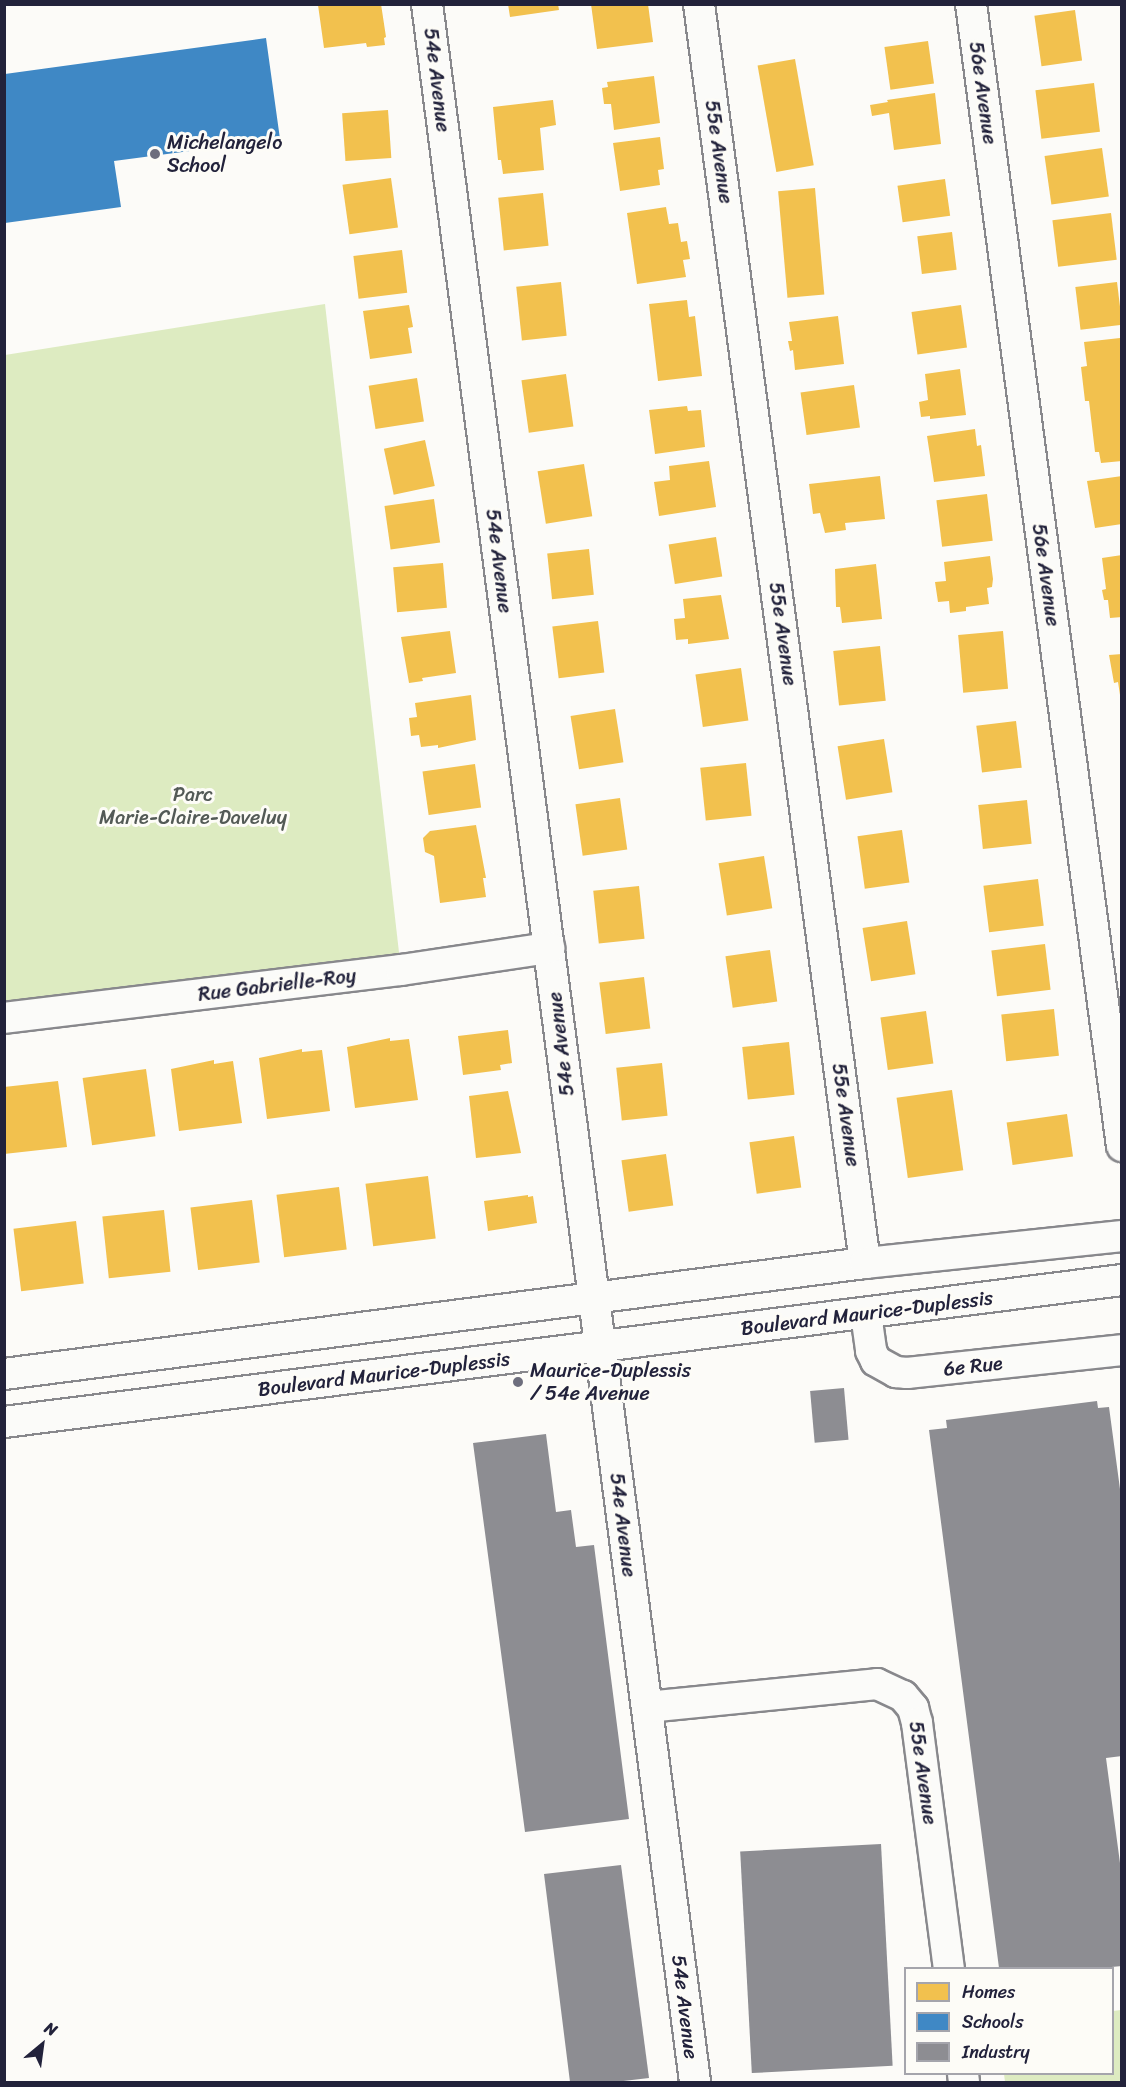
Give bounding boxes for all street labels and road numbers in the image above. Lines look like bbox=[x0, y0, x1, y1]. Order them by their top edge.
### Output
street label: 54e Avenue bbox=[419, 27, 455, 133]
street label: 56e Avenue bbox=[964, 40, 1002, 146]
street label: 55e Avenue bbox=[700, 99, 738, 205]
street label: 54e Avenue bbox=[481, 508, 517, 614]
street label: 56e Avenue bbox=[1027, 522, 1065, 628]
street label: 55e Avenue bbox=[764, 581, 802, 687]
street label: Rue Gabrielle-Roy bbox=[197, 963, 357, 1007]
street label: 54e Avenue bbox=[543, 991, 579, 1097]
street label: 55e Avenue bbox=[827, 1062, 865, 1168]
street label: Boulevard Maurice-Duplessis bbox=[740, 1286, 994, 1340]
street label: Boulevard Maurice-Duplessis bbox=[257, 1347, 511, 1401]
street label: 6e Rue bbox=[942, 1351, 1004, 1381]
street label: 54e Avenue bbox=[605, 1472, 641, 1578]
street label: 55e Avenue bbox=[904, 1720, 942, 1826]
street label: 54e Avenue bbox=[667, 1954, 703, 2060]

